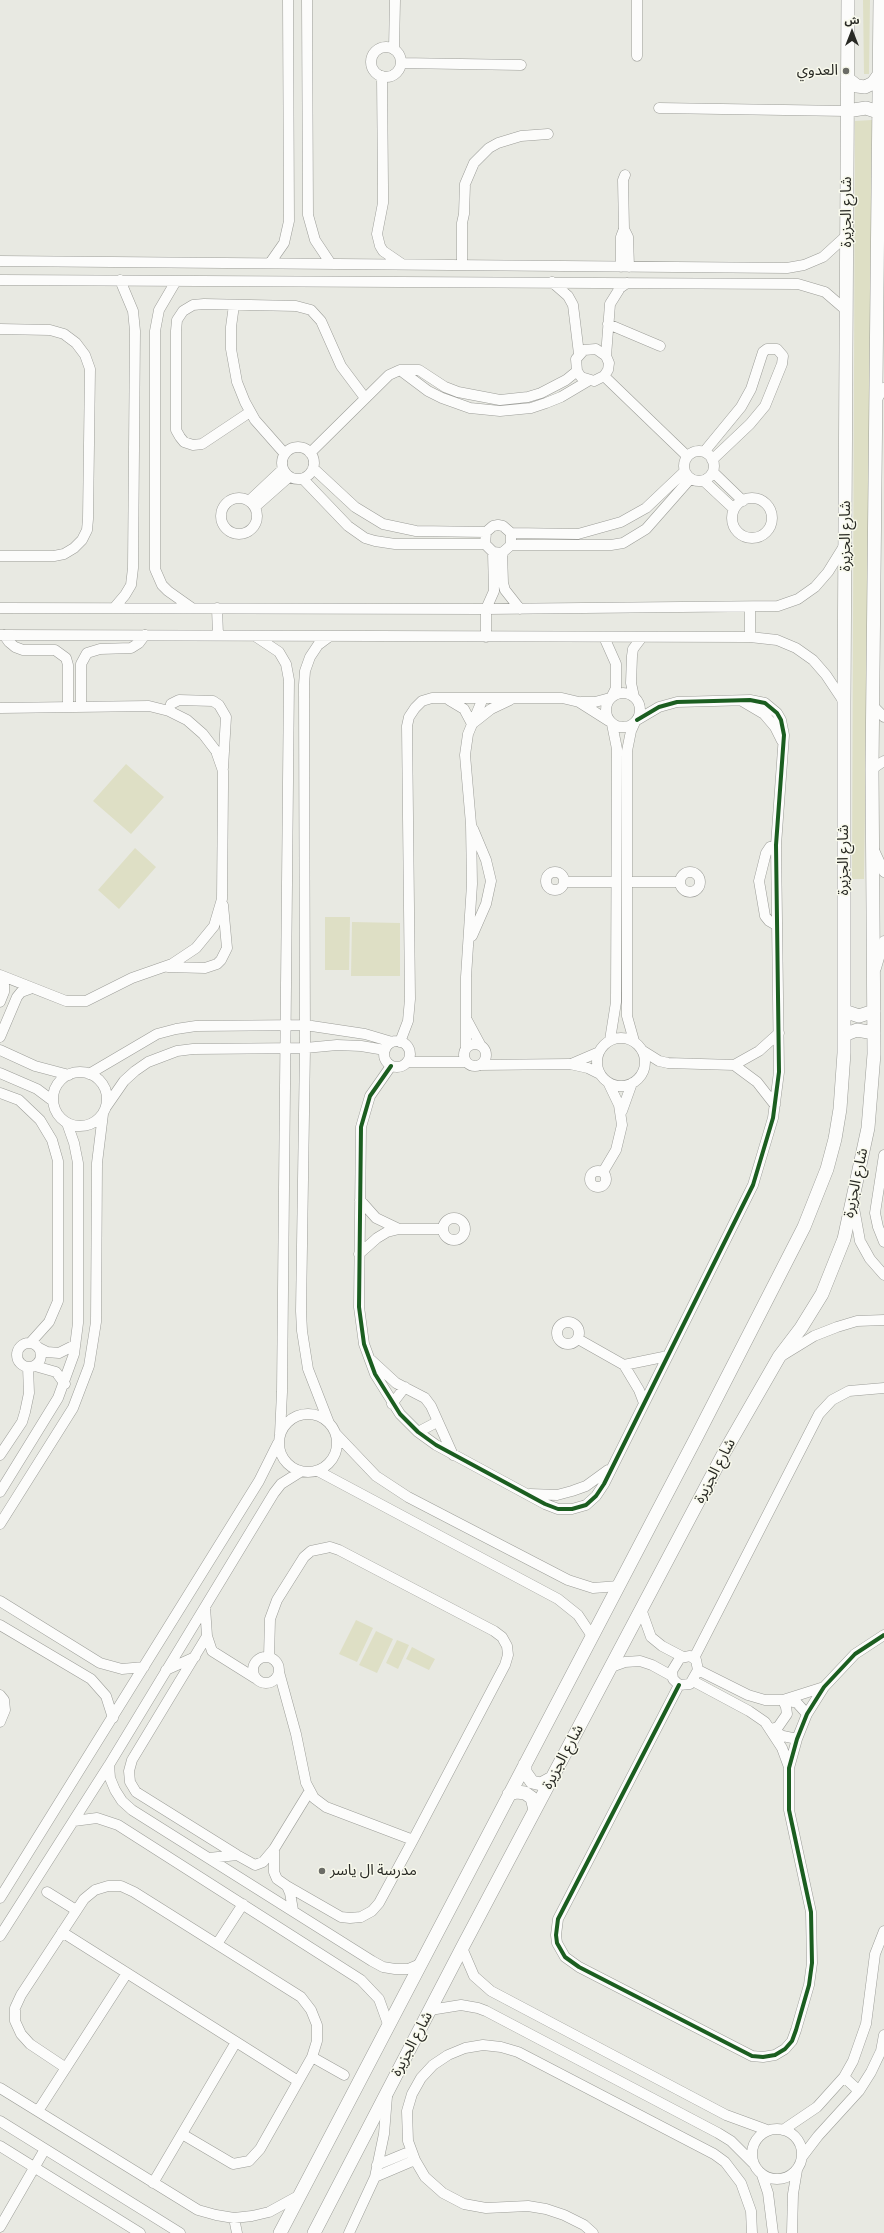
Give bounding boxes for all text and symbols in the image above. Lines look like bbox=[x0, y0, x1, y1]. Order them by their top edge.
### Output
north arrow bbox=[832, 12, 872, 52]
text: ش bbox=[844, 13, 860, 27]
place label: العدوي bbox=[797, 62, 838, 80]
marker: العدوي bbox=[841, 66, 851, 76]
street label: شارع الجزيرة bbox=[838, 177, 856, 247]
street label: شارع الجزيرة bbox=[837, 501, 855, 571]
street label: شارع الجزيرة bbox=[835, 825, 853, 895]
street label: شارع الجزيرة bbox=[840, 1146, 872, 1220]
street label: شارع الجزيرة bbox=[690, 1436, 740, 1506]
street label: شارع الجزيرة bbox=[538, 1722, 588, 1792]
place label: مدرسة ال ياسر bbox=[330, 1862, 417, 1880]
marker: مدرسة ال ياسر bbox=[317, 1866, 327, 1876]
street label: شارع الجزيرة bbox=[387, 2009, 437, 2079]

